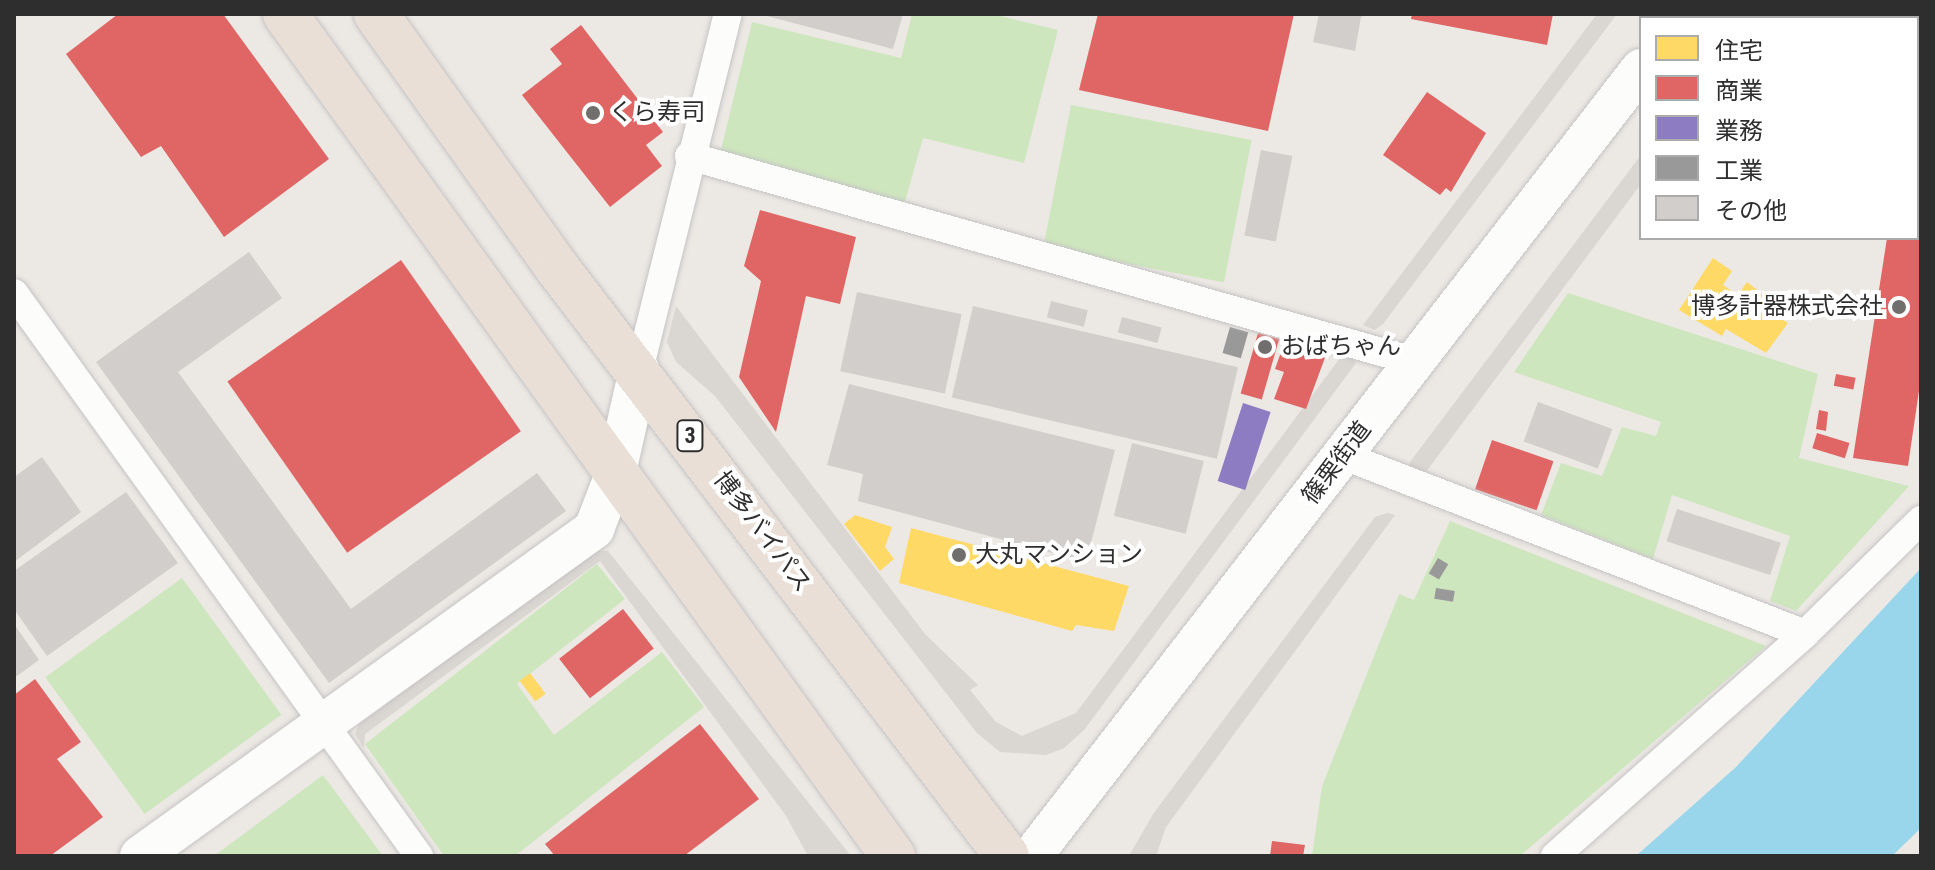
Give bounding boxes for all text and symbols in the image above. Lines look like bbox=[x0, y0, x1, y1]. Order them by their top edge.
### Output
legend bbox=[1639, 16, 1919, 240]
text: 住宅 bbox=[1715, 37, 1763, 65]
text: 商業 bbox=[1715, 77, 1763, 105]
place label: くら寿司 bbox=[609, 99, 705, 127]
marker: くら寿司 bbox=[584, 104, 602, 122]
text: 業務 bbox=[1715, 117, 1763, 145]
text: 工業 bbox=[1715, 157, 1763, 185]
text: その他 bbox=[1715, 197, 1787, 225]
place label: 博多計器株式会社 bbox=[1691, 293, 1883, 321]
marker: 博多計器株式会社 bbox=[1890, 298, 1908, 316]
place label: おばちゃん bbox=[1281, 333, 1401, 361]
marker: おばちゃん bbox=[1256, 338, 1274, 356]
street label: 篠栗街道 bbox=[1297, 416, 1377, 510]
road number: 3 bbox=[676, 418, 704, 454]
street label: 博多バイパス bbox=[707, 466, 817, 598]
place label: 大丸マンション bbox=[975, 541, 1143, 569]
marker: 大丸マンション bbox=[950, 546, 968, 564]

